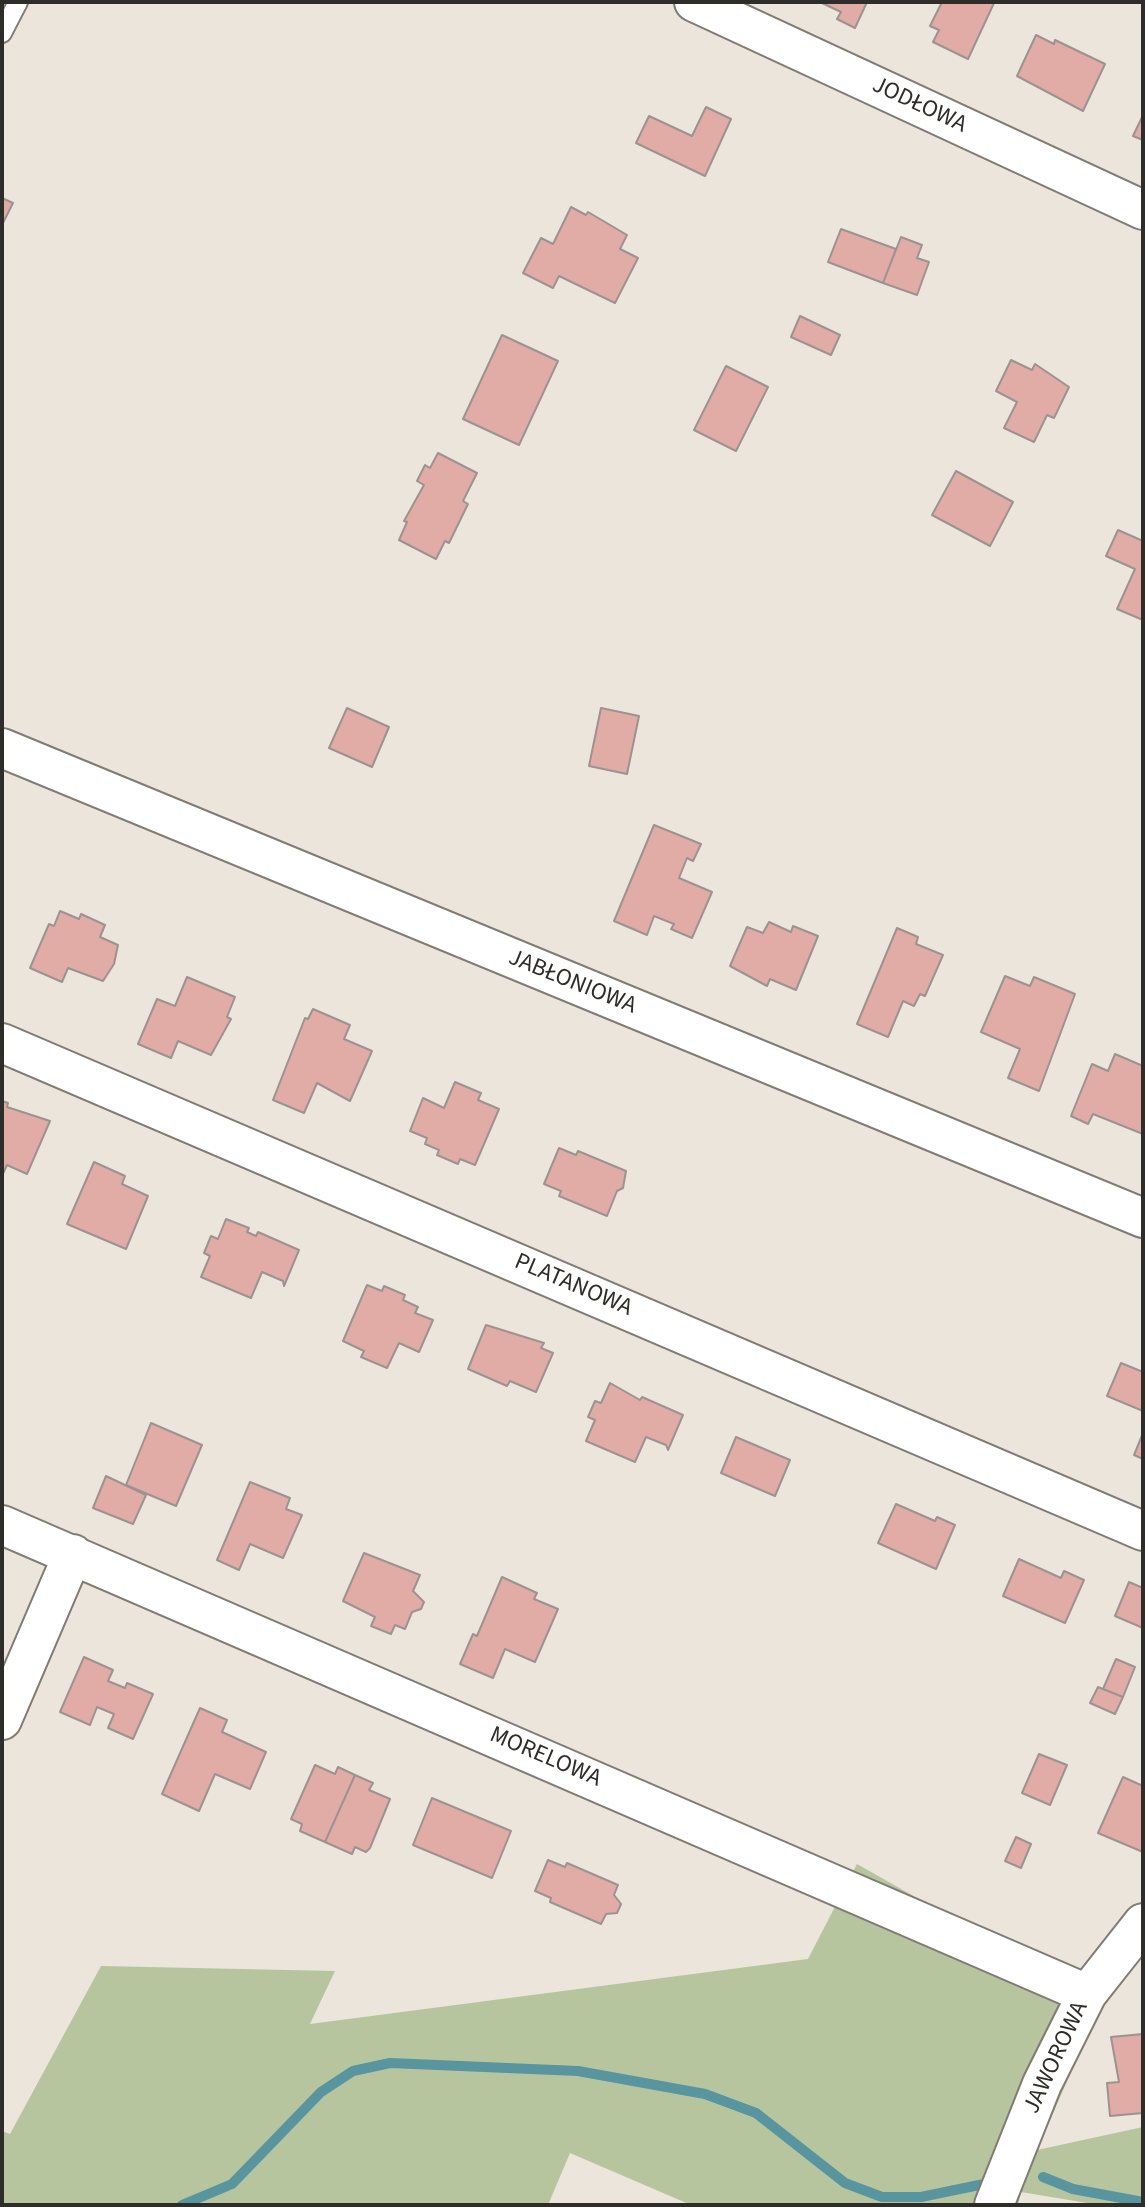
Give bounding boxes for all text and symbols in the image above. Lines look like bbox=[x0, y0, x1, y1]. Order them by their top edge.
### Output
street label: JODŁOWA bbox=[867, 72, 971, 140]
street label: JABŁONIOWA bbox=[504, 944, 640, 1022]
street label: PLATANOWA bbox=[510, 1248, 636, 1324]
street label: MORELOWA bbox=[485, 1722, 605, 1794]
street label: JAWOROWA bbox=[1018, 1997, 1096, 2119]

